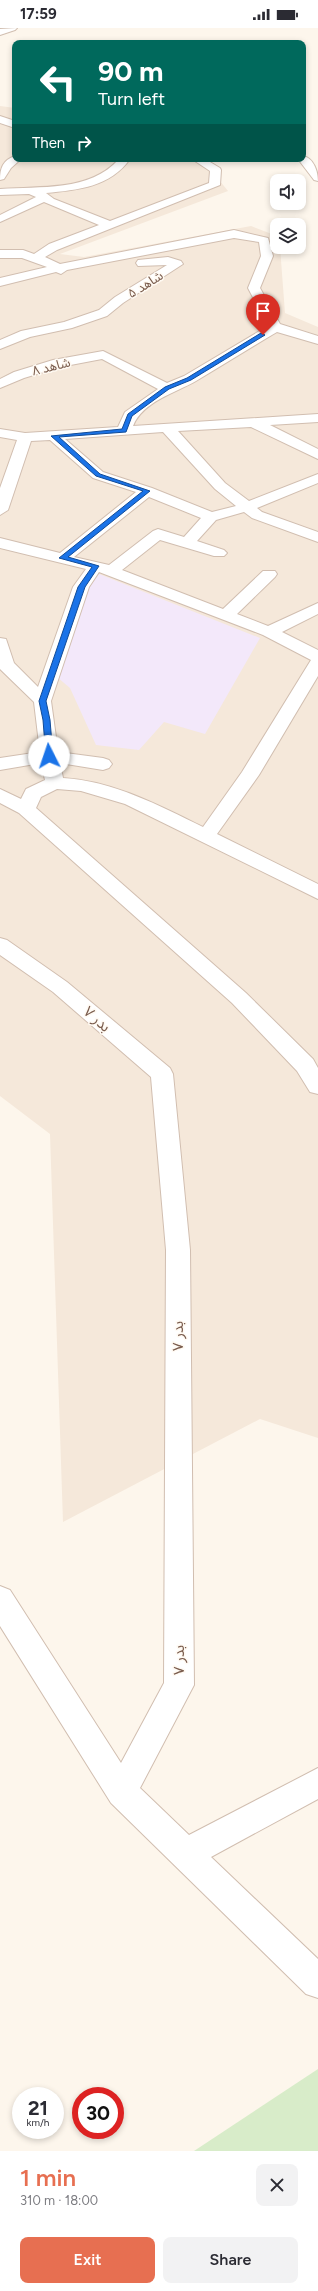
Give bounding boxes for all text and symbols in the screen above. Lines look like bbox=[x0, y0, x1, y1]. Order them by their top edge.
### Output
text: 17:59 bbox=[20, 5, 57, 23]
text: 90 m bbox=[98, 54, 163, 88]
icon: left bbox=[32, 56, 84, 108]
text: Turn left bbox=[98, 88, 165, 110]
icon: right bbox=[73, 132, 95, 154]
text: Then bbox=[32, 134, 65, 152]
map controls bbox=[270, 174, 306, 254]
button: sound bbox=[270, 174, 306, 210]
button: layers bbox=[270, 218, 306, 254]
street label: شاهد ۵ bbox=[125, 268, 166, 301]
pin bbox=[246, 294, 280, 335]
icon: arrive bbox=[252, 300, 274, 322]
street label: شاهد ۸ bbox=[30, 354, 72, 378]
position arrow bbox=[28, 735, 70, 777]
street label: بدر ۷ bbox=[80, 1002, 114, 1036]
street label: بدر ۷ bbox=[169, 1321, 187, 1351]
street label: بدر ۷ bbox=[170, 1645, 188, 1675]
speed limit sign: 30 bbox=[72, 2087, 124, 2139]
text: 21 bbox=[28, 2096, 48, 2120]
text: km/h bbox=[27, 2116, 49, 2129]
text: 1 min bbox=[20, 2163, 76, 2192]
button: close bbox=[256, 2164, 298, 2206]
text: 310 m · 18:00 bbox=[20, 2193, 98, 2208]
button: Exit bbox=[20, 2237, 155, 2283]
button: Share bbox=[163, 2237, 298, 2283]

